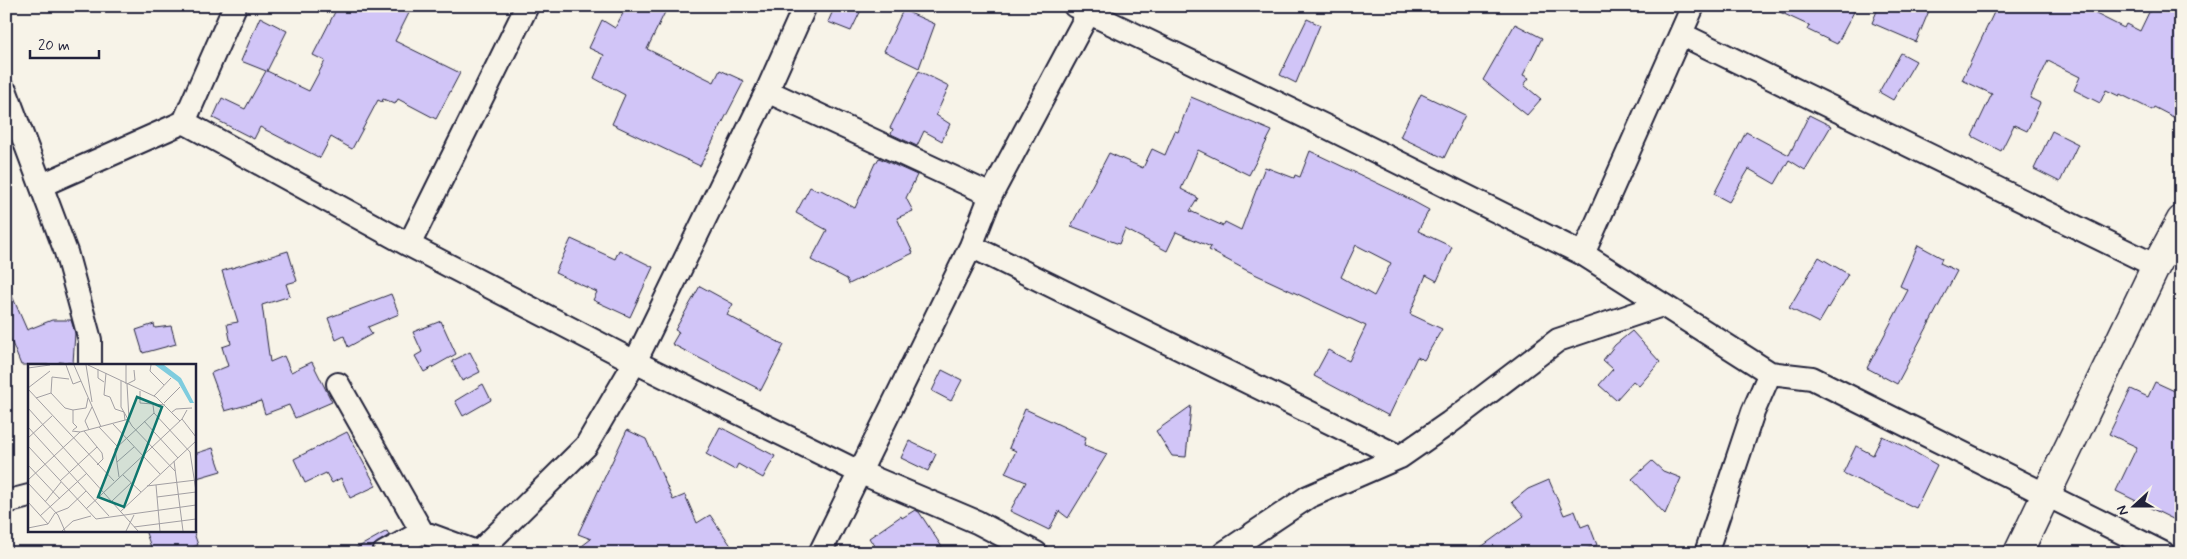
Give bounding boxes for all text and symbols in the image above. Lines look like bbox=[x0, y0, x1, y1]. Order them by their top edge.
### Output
scale bar bbox=[30, 28, 99, 60]
text: 20 m bbox=[38, 36, 70, 56]
inset map bbox=[28, 364, 195, 532]
north arrow bbox=[2110, 482, 2160, 532]
text: N bbox=[2113, 503, 2133, 518]

